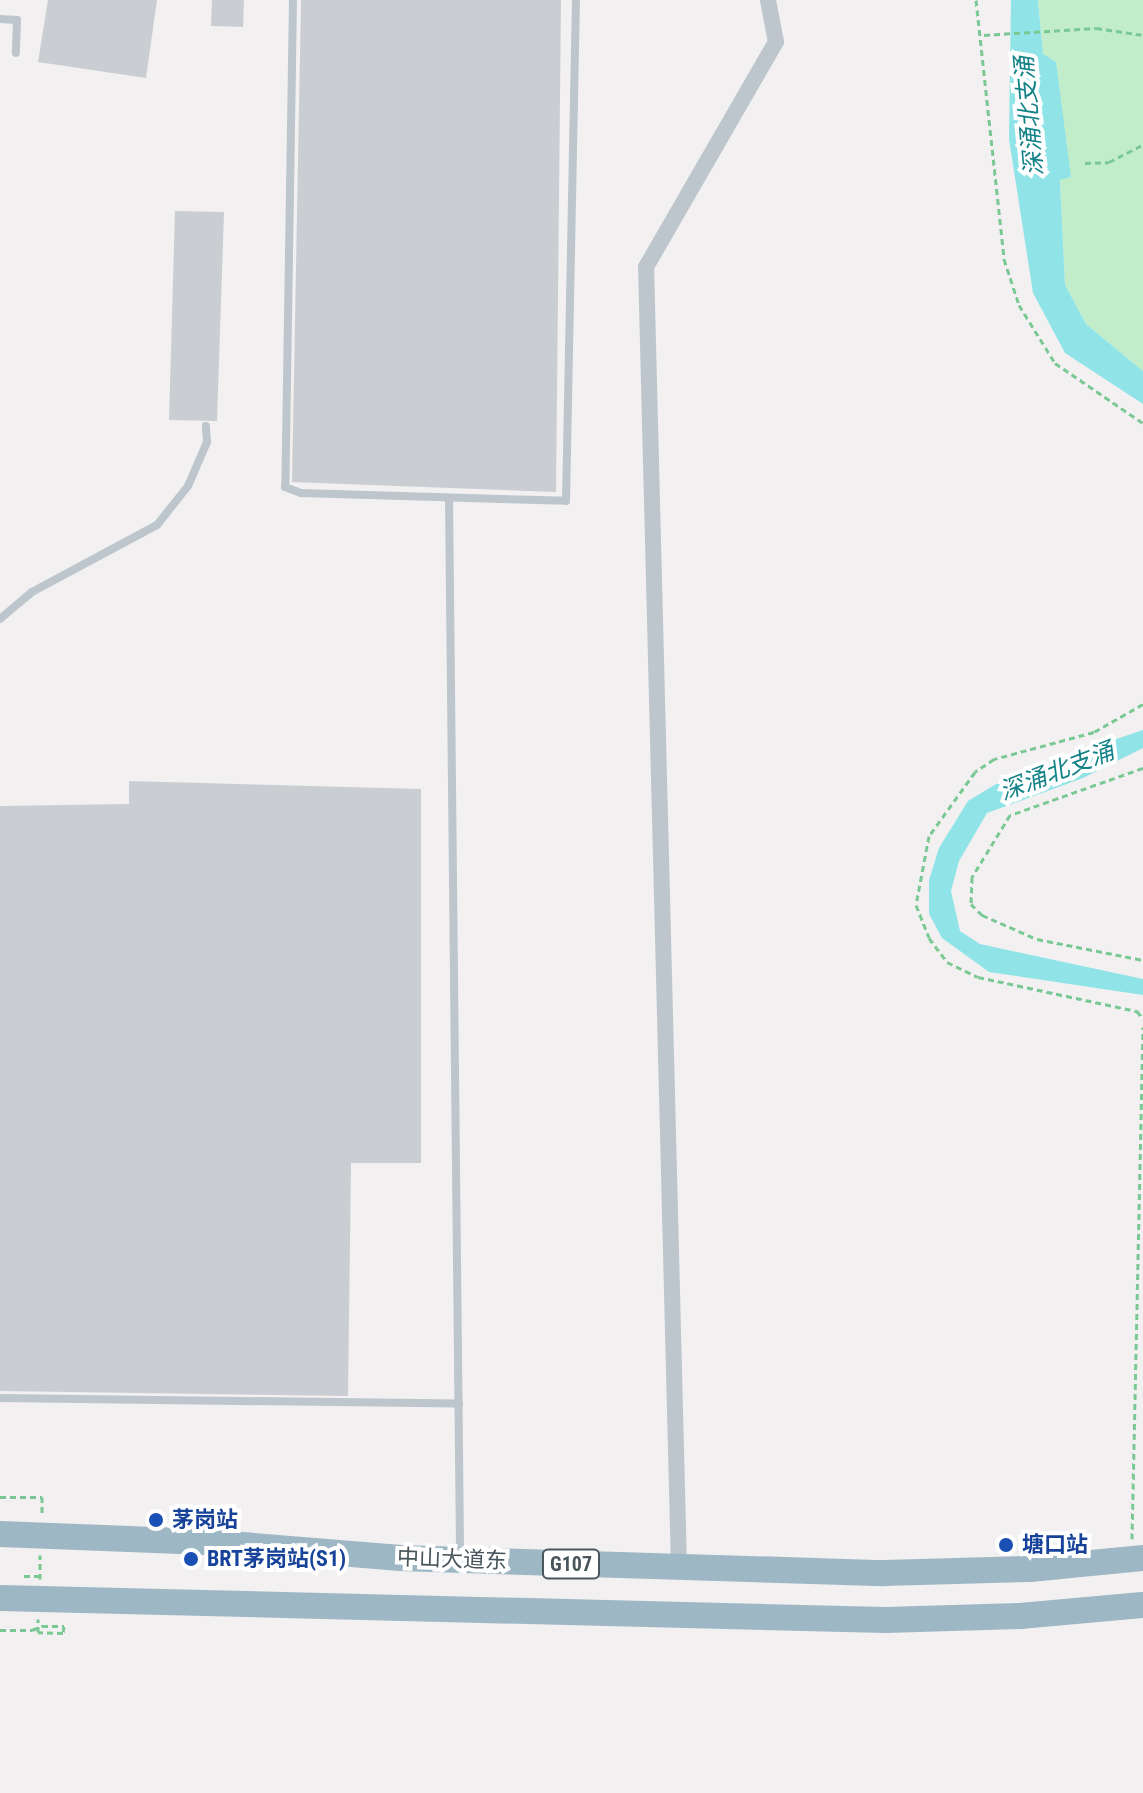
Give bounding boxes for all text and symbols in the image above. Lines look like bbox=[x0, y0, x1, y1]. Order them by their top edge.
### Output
water label: 深涌北支涌 bbox=[1010, 55, 1050, 177]
water label: 深涌北支涌 bbox=[996, 737, 1118, 807]
place label: 茅岗站 bbox=[172, 1507, 238, 1533]
marker: 茅岗站 bbox=[147, 1511, 165, 1529]
place label: 塘口站 bbox=[1022, 1532, 1088, 1558]
marker: 塘口站 bbox=[997, 1536, 1015, 1554]
street label: 中山大道东 bbox=[397, 1544, 507, 1574]
place label: BRT茅岗站(S1) bbox=[207, 1546, 346, 1572]
road number: G107 bbox=[541, 1548, 601, 1580]
marker: BRT茅岗站(S1) bbox=[182, 1550, 200, 1568]

